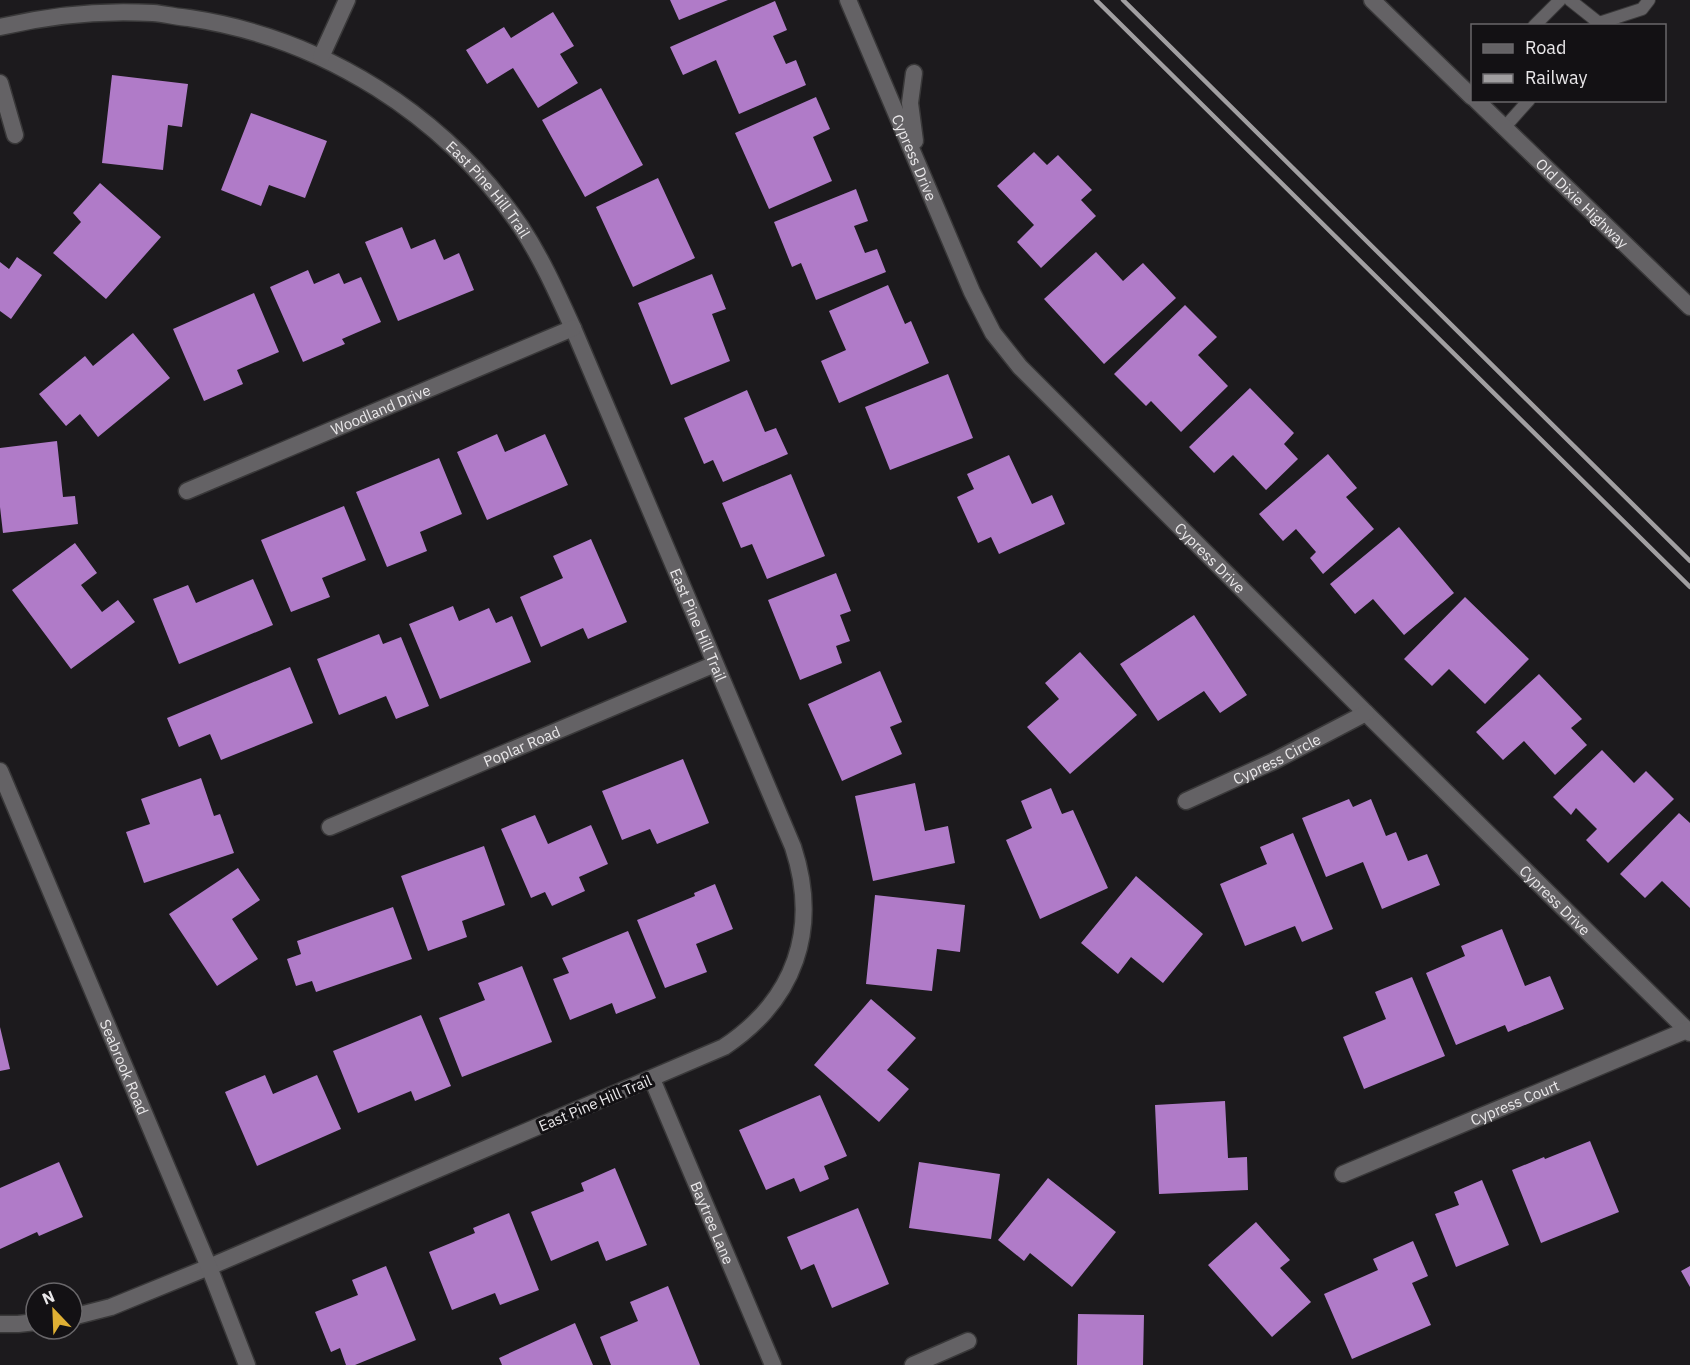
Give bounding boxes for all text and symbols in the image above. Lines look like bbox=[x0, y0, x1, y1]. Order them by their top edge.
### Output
legend bbox=[1471, 24, 1666, 102]
text: Road bbox=[1525, 36, 1566, 59]
text: Railway bbox=[1525, 66, 1587, 89]
street label: Cypress Drive bbox=[888, 111, 942, 204]
street label: East Pine Hill Trail bbox=[442, 136, 535, 241]
street label: Old Dixie Highway bbox=[1532, 154, 1633, 252]
street label: Woodland Drive bbox=[328, 380, 433, 439]
street label: Cypress Drive bbox=[1171, 518, 1250, 597]
street label: East Pine Hill Trail bbox=[666, 565, 731, 684]
street label: Poplar Road bbox=[480, 721, 563, 771]
street label: Cypress Circle bbox=[1230, 729, 1324, 788]
street label: Cypress Drive bbox=[1516, 861, 1595, 939]
street label: Seabrook Road bbox=[96, 1016, 153, 1117]
street label: East Pine Hill Trail bbox=[536, 1071, 654, 1135]
street label: Cypress Court bbox=[1467, 1075, 1562, 1129]
street label: Baytree Lane bbox=[687, 1178, 739, 1267]
north arrow bbox=[24, 1281, 84, 1341]
text: N bbox=[39, 1286, 57, 1309]

